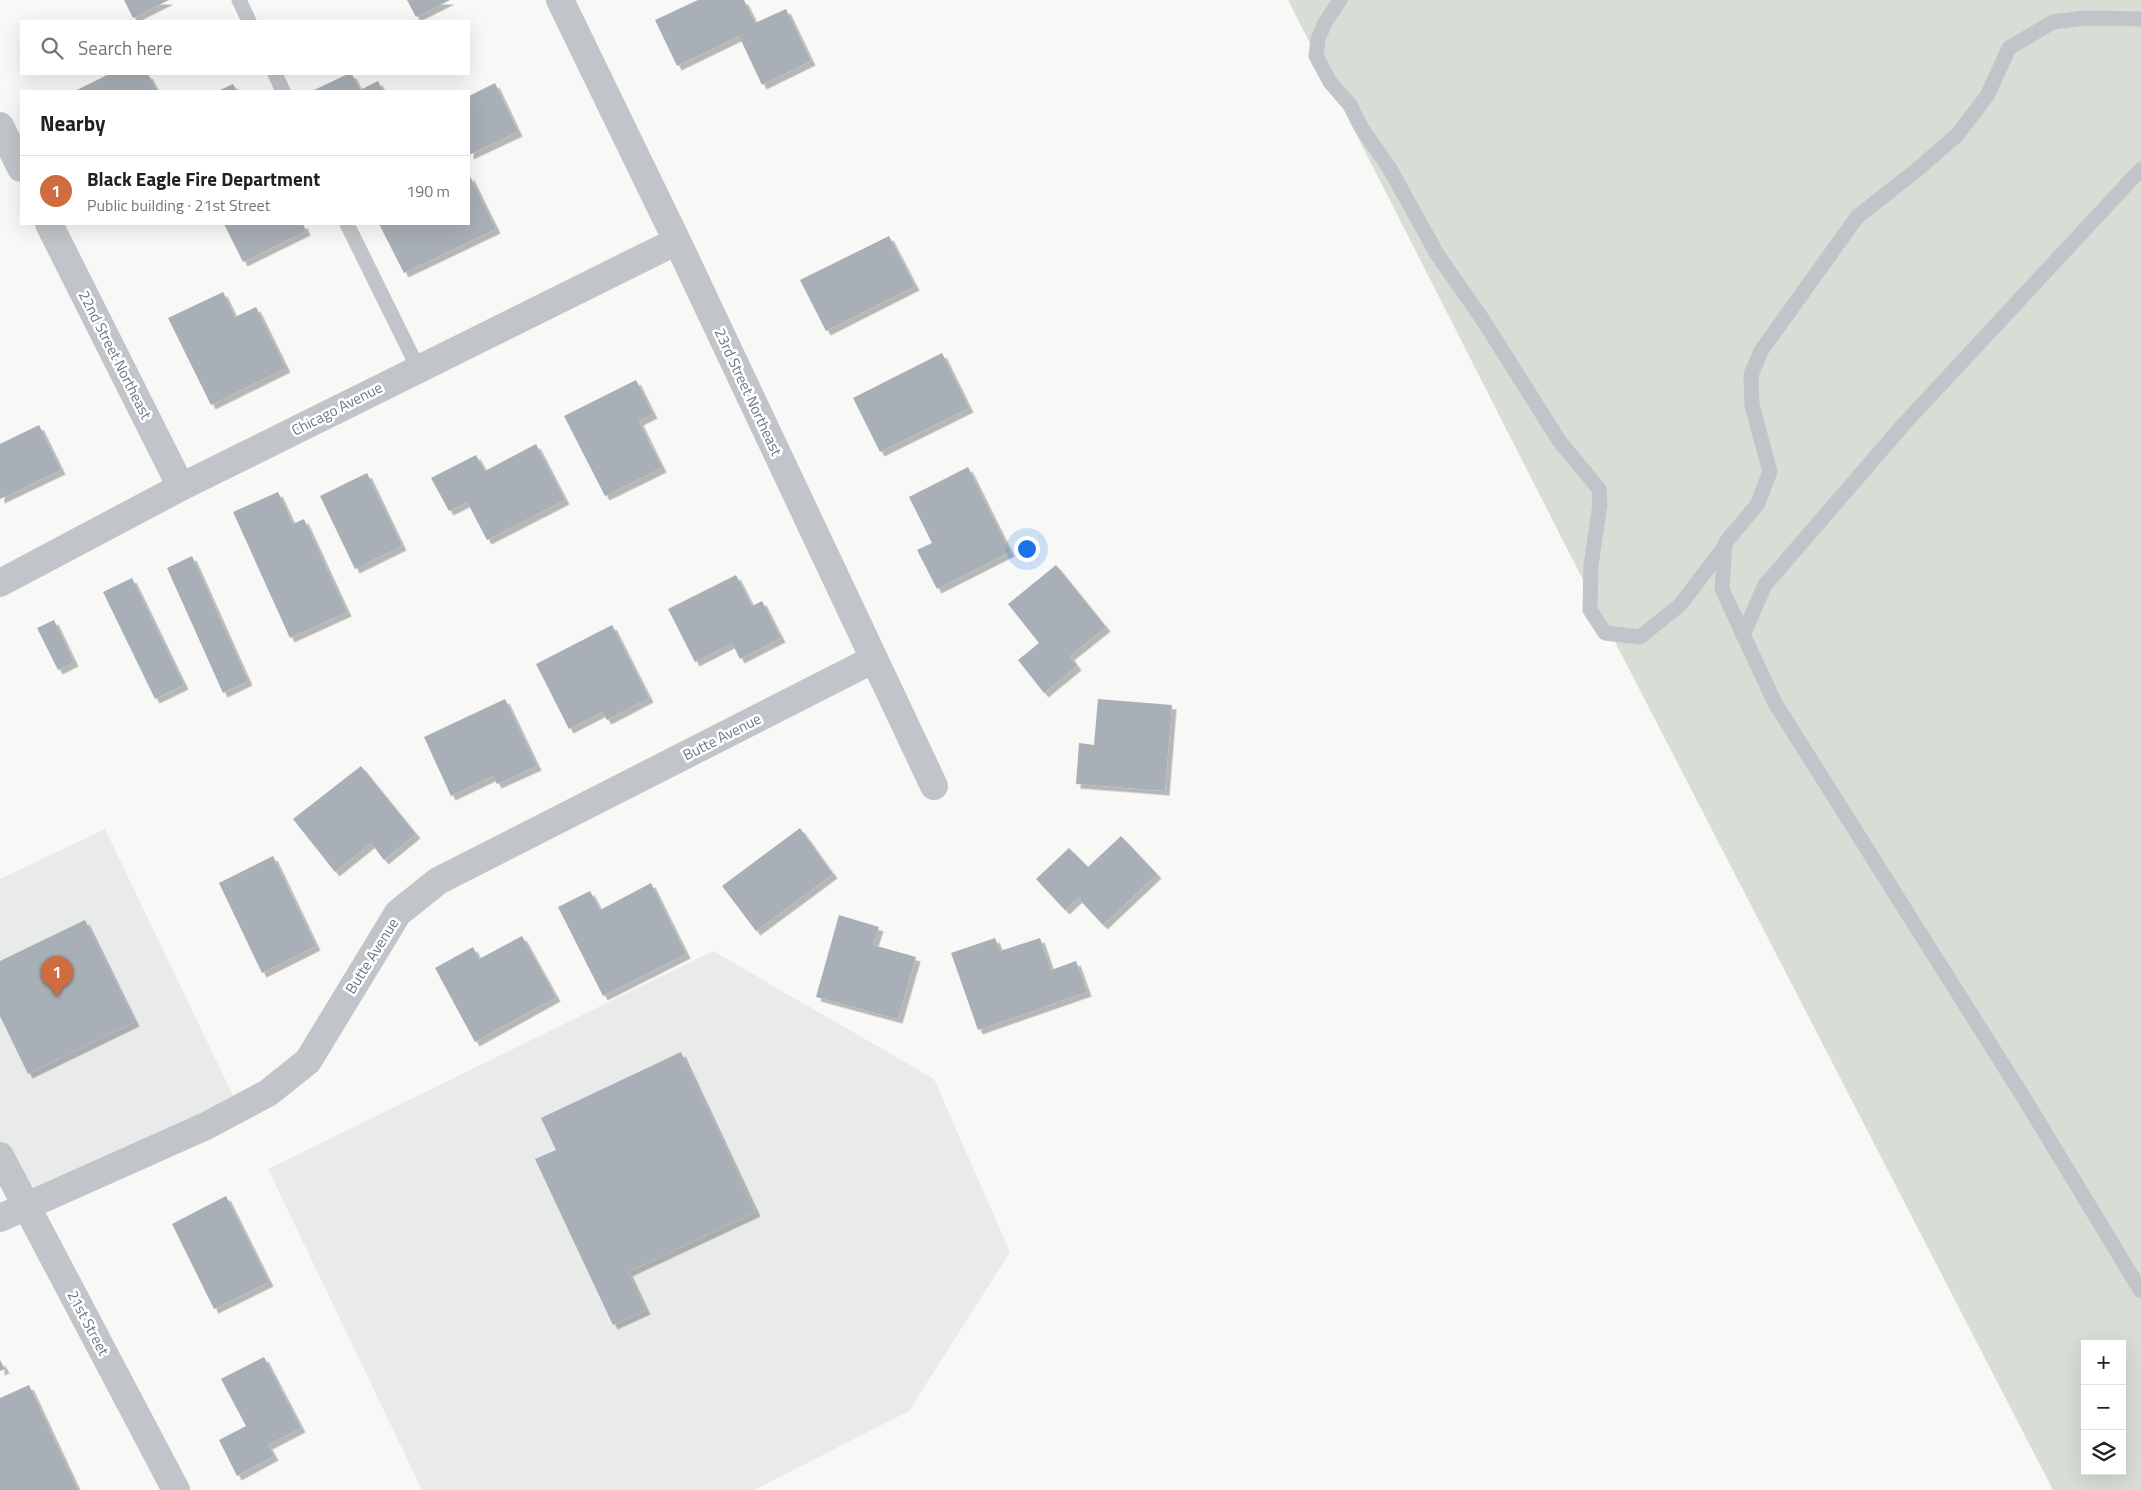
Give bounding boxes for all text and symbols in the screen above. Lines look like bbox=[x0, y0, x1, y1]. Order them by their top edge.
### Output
search box bbox=[20, 20, 470, 75]
text: Search here bbox=[78, 33, 172, 62]
icon: search bbox=[38, 34, 66, 62]
text: Nearby bbox=[40, 107, 105, 139]
text: Black Eagle Fire Department bbox=[87, 164, 320, 193]
text: 1 bbox=[52, 179, 60, 203]
text: 190 m bbox=[406, 179, 450, 203]
text: Public building · 21st Street bbox=[87, 193, 270, 217]
street label: 22nd Street Northeast bbox=[73, 286, 158, 424]
street label: 23rd Street Northeast bbox=[709, 324, 789, 460]
street label: Chicago Avenue bbox=[287, 376, 386, 441]
your location bbox=[1014, 536, 1040, 562]
street label: Butte Avenue bbox=[678, 707, 765, 766]
street label: Butte Avenue bbox=[339, 913, 404, 998]
pin: 1 bbox=[41, 956, 73, 997]
street label: 21st Street bbox=[62, 1286, 116, 1360]
map controls bbox=[2081, 1340, 2126, 1475]
button: + bbox=[2081, 1340, 2126, 1385]
button: − bbox=[2081, 1385, 2126, 1430]
button: layers bbox=[2081, 1430, 2126, 1475]

